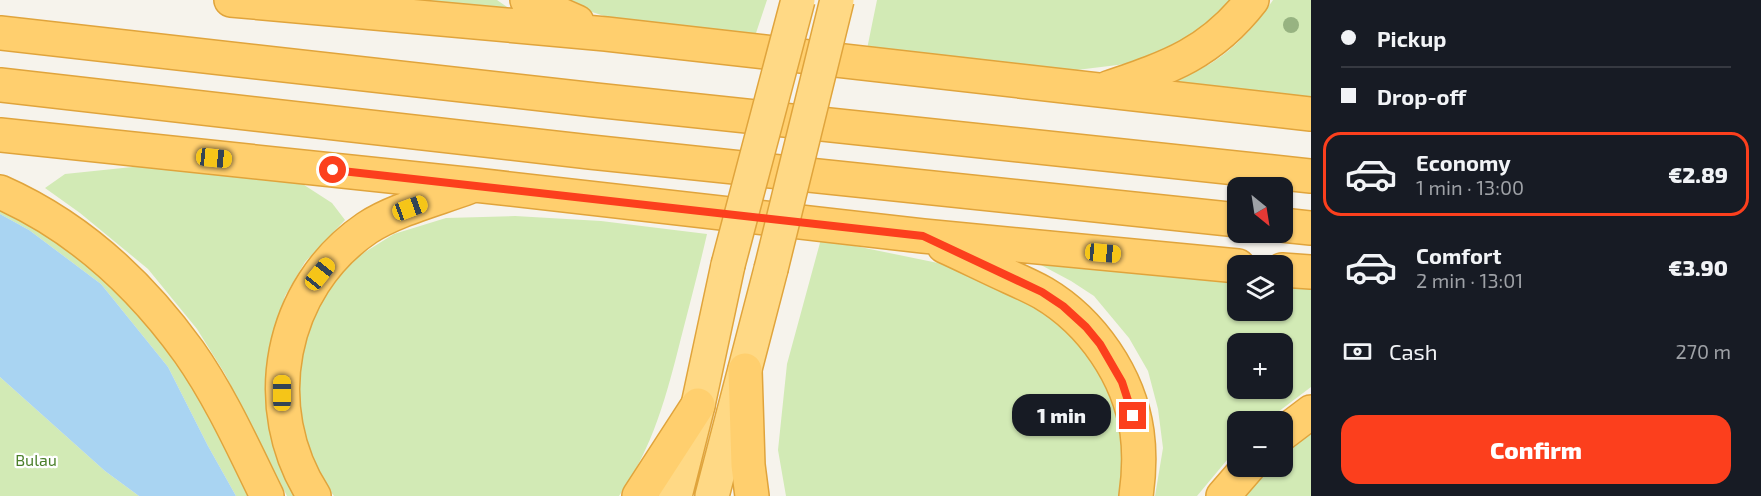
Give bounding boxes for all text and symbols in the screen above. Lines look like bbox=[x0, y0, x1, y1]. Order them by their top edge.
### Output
text: Pickup bbox=[1377, 25, 1446, 51]
text: Drop-off bbox=[1377, 83, 1466, 109]
car bbox=[195, 147, 233, 169]
icon: car bbox=[1344, 147, 1398, 201]
text: Economy bbox=[1416, 149, 1511, 175]
route start bbox=[319, 156, 346, 183]
text: €2.89 bbox=[1668, 161, 1728, 187]
text: 1 min · 13:00 bbox=[1416, 175, 1524, 199]
north arrow bbox=[1227, 177, 1293, 243]
map controls bbox=[1227, 177, 1293, 477]
car bbox=[390, 193, 430, 223]
icon: car bbox=[1344, 240, 1398, 294]
car bbox=[1084, 242, 1122, 264]
text: Comfort bbox=[1416, 242, 1501, 268]
car bbox=[302, 254, 338, 294]
text: €3.90 bbox=[1668, 254, 1728, 280]
button: layers bbox=[1227, 255, 1293, 321]
text: 2 min · 13:01 bbox=[1416, 268, 1523, 292]
button: + bbox=[1227, 333, 1293, 399]
icon: cash bbox=[1341, 335, 1374, 368]
text: Cash bbox=[1389, 338, 1438, 364]
text: 270 m bbox=[1675, 339, 1731, 363]
car bbox=[273, 375, 291, 411]
callout: 1 min bbox=[1013, 395, 1112, 437]
route end bbox=[1119, 402, 1146, 429]
text: 1 min bbox=[1037, 403, 1086, 427]
button: − bbox=[1227, 411, 1293, 477]
button: Confirm bbox=[1341, 415, 1731, 484]
park label: Bulau bbox=[15, 450, 57, 469]

